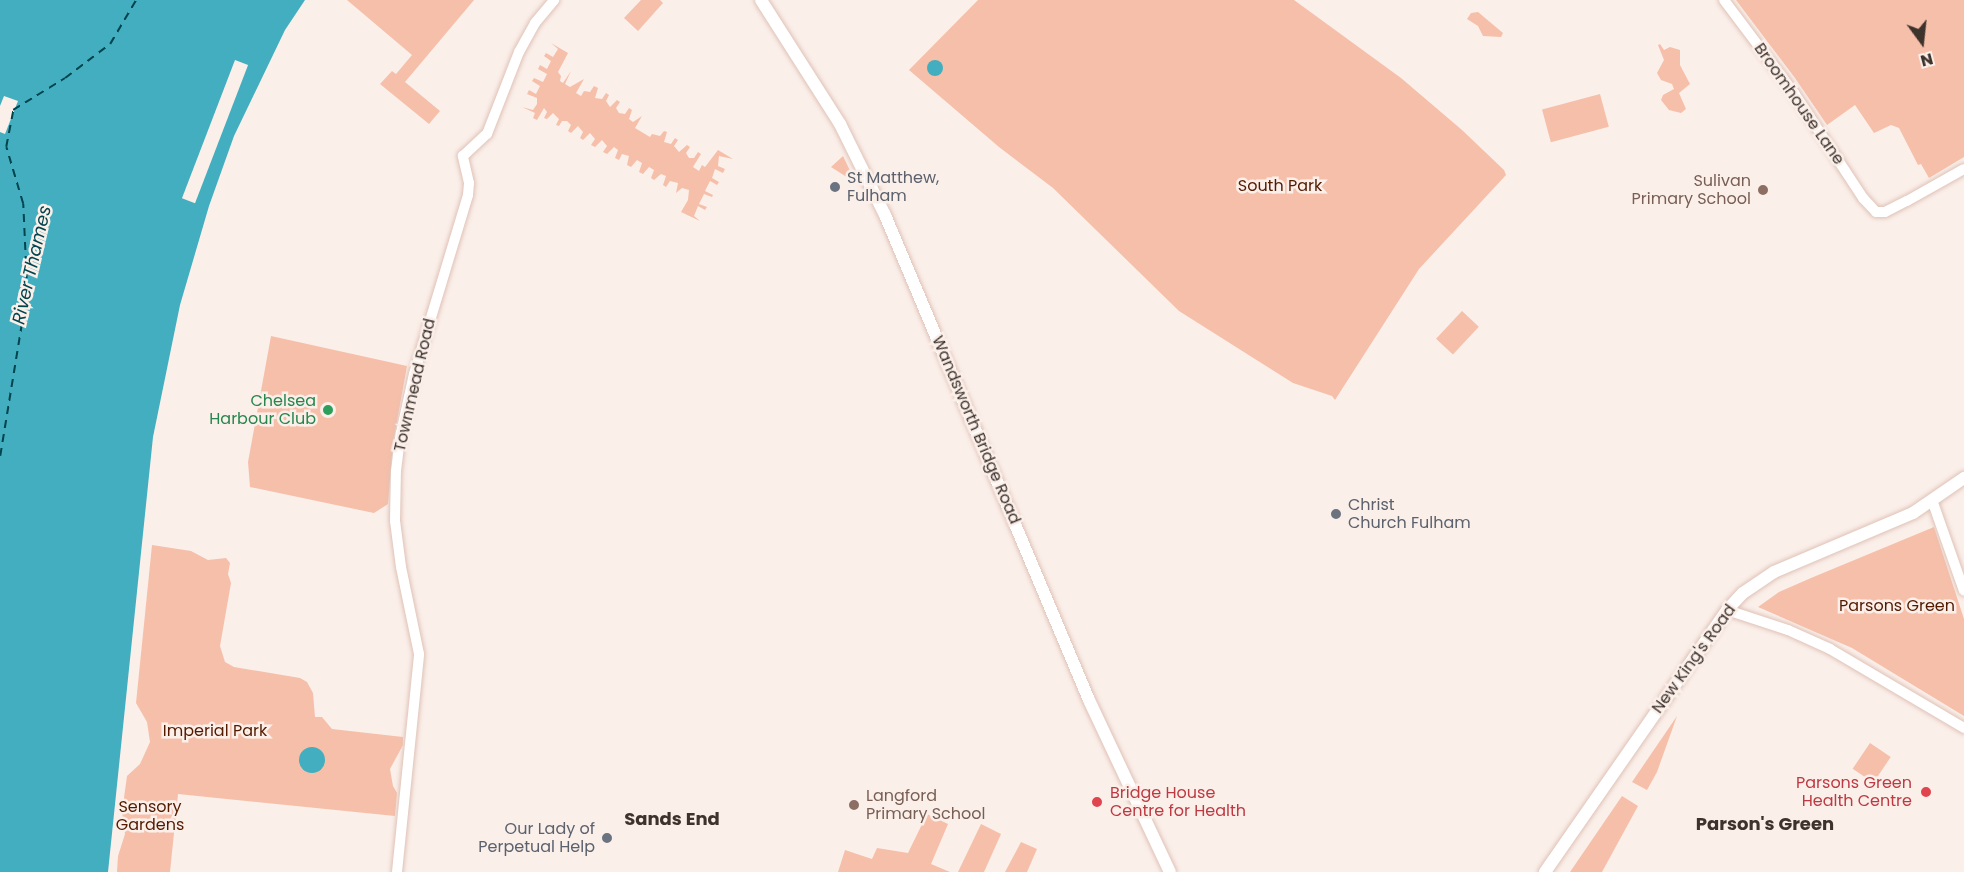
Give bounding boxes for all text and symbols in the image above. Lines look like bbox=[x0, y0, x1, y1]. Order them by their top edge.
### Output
north arrow bbox=[1892, 12, 1952, 72]
street label: Broomhouse Lane bbox=[1750, 40, 1848, 168]
text: N bbox=[1918, 47, 1936, 73]
place label: St Matthew, Fulham bbox=[847, 168, 939, 206]
place label: Sulivan Primary School bbox=[1632, 171, 1751, 209]
park label: South Park bbox=[1238, 176, 1322, 196]
marker: St Matthew, Fulham bbox=[828, 180, 842, 194]
marker: Sulivan Primary School bbox=[1756, 183, 1770, 197]
water label: River Thames bbox=[8, 204, 56, 326]
street label: Townmead Road bbox=[390, 317, 440, 453]
street label: Wandsworth Bridge Road bbox=[928, 333, 1024, 527]
place label: Chelsea Harbour Club bbox=[209, 391, 316, 429]
marker: Chelsea Harbour Club bbox=[321, 403, 335, 417]
place label: Christ Church Fulham bbox=[1348, 495, 1471, 533]
marker: Christ Church Fulham bbox=[1329, 507, 1343, 521]
park label: Parsons Green bbox=[1839, 596, 1955, 616]
street label: New King's Road bbox=[1648, 601, 1740, 717]
park label: Imperial Park bbox=[163, 721, 267, 741]
place label: Parsons Green Health Centre bbox=[1796, 773, 1912, 811]
place label: Bridge House Centre for Health bbox=[1110, 783, 1246, 821]
marker: Parsons Green Health Centre bbox=[1917, 783, 1935, 801]
place label: Langford Primary School bbox=[866, 786, 985, 824]
marker: Bridge House Centre for Health bbox=[1088, 793, 1106, 811]
park label: Sensory Gardens bbox=[116, 797, 184, 835]
marker: Langford Primary School bbox=[847, 798, 861, 812]
district label: Sands End bbox=[624, 808, 720, 830]
district label: Parson's Green bbox=[1696, 813, 1834, 835]
place label: Our Lady of Perpetual Help bbox=[478, 819, 595, 857]
marker: Our Lady of Perpetual Help bbox=[600, 831, 614, 845]

